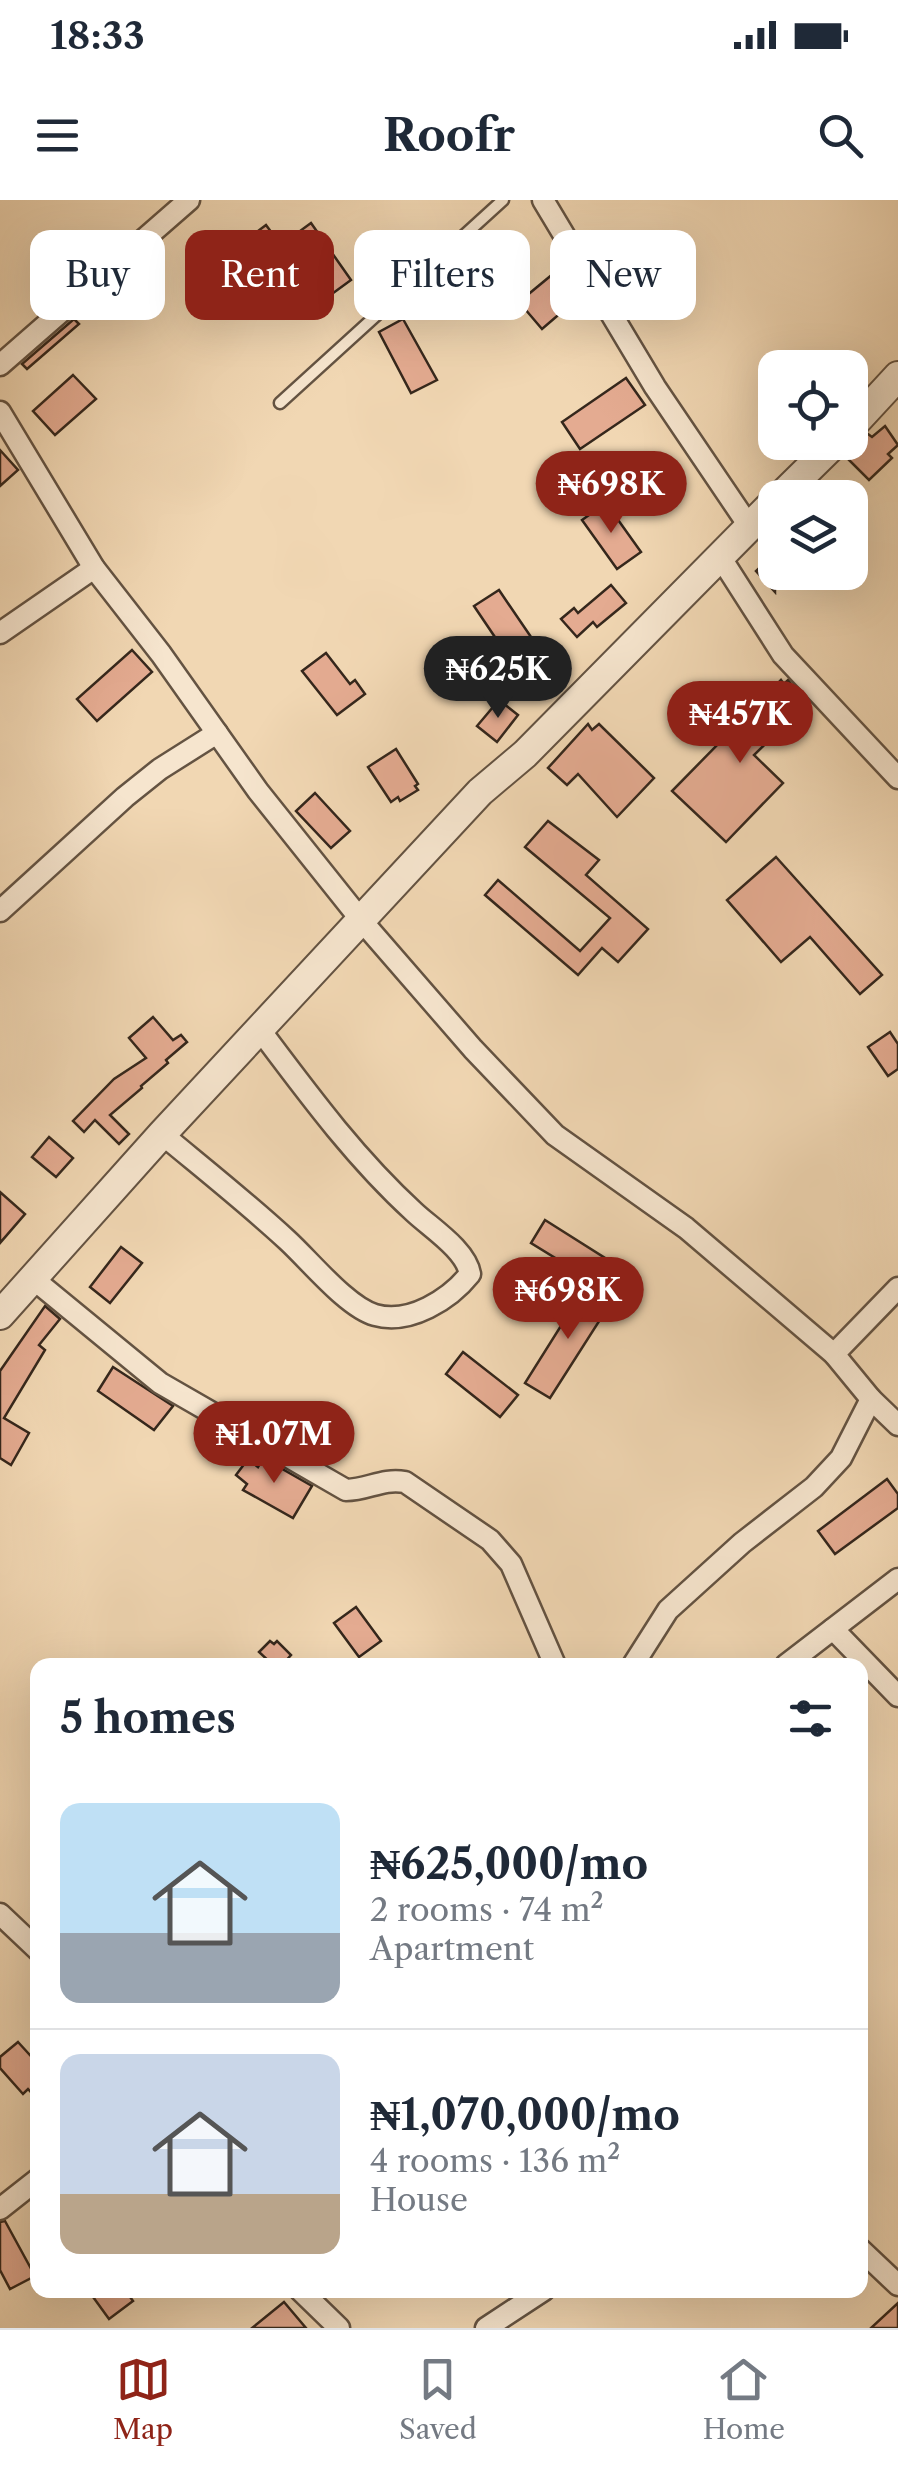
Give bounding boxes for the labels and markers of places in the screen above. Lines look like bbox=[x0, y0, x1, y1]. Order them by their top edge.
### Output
pin: ₦698K bbox=[541, 451, 681, 536]
pin: ₦625K bbox=[428, 636, 568, 721]
pin: ₦457K bbox=[670, 681, 810, 766]
pin: ₦698K bbox=[498, 1257, 638, 1342]
pin: ₦1.07M bbox=[193, 1401, 355, 1486]

